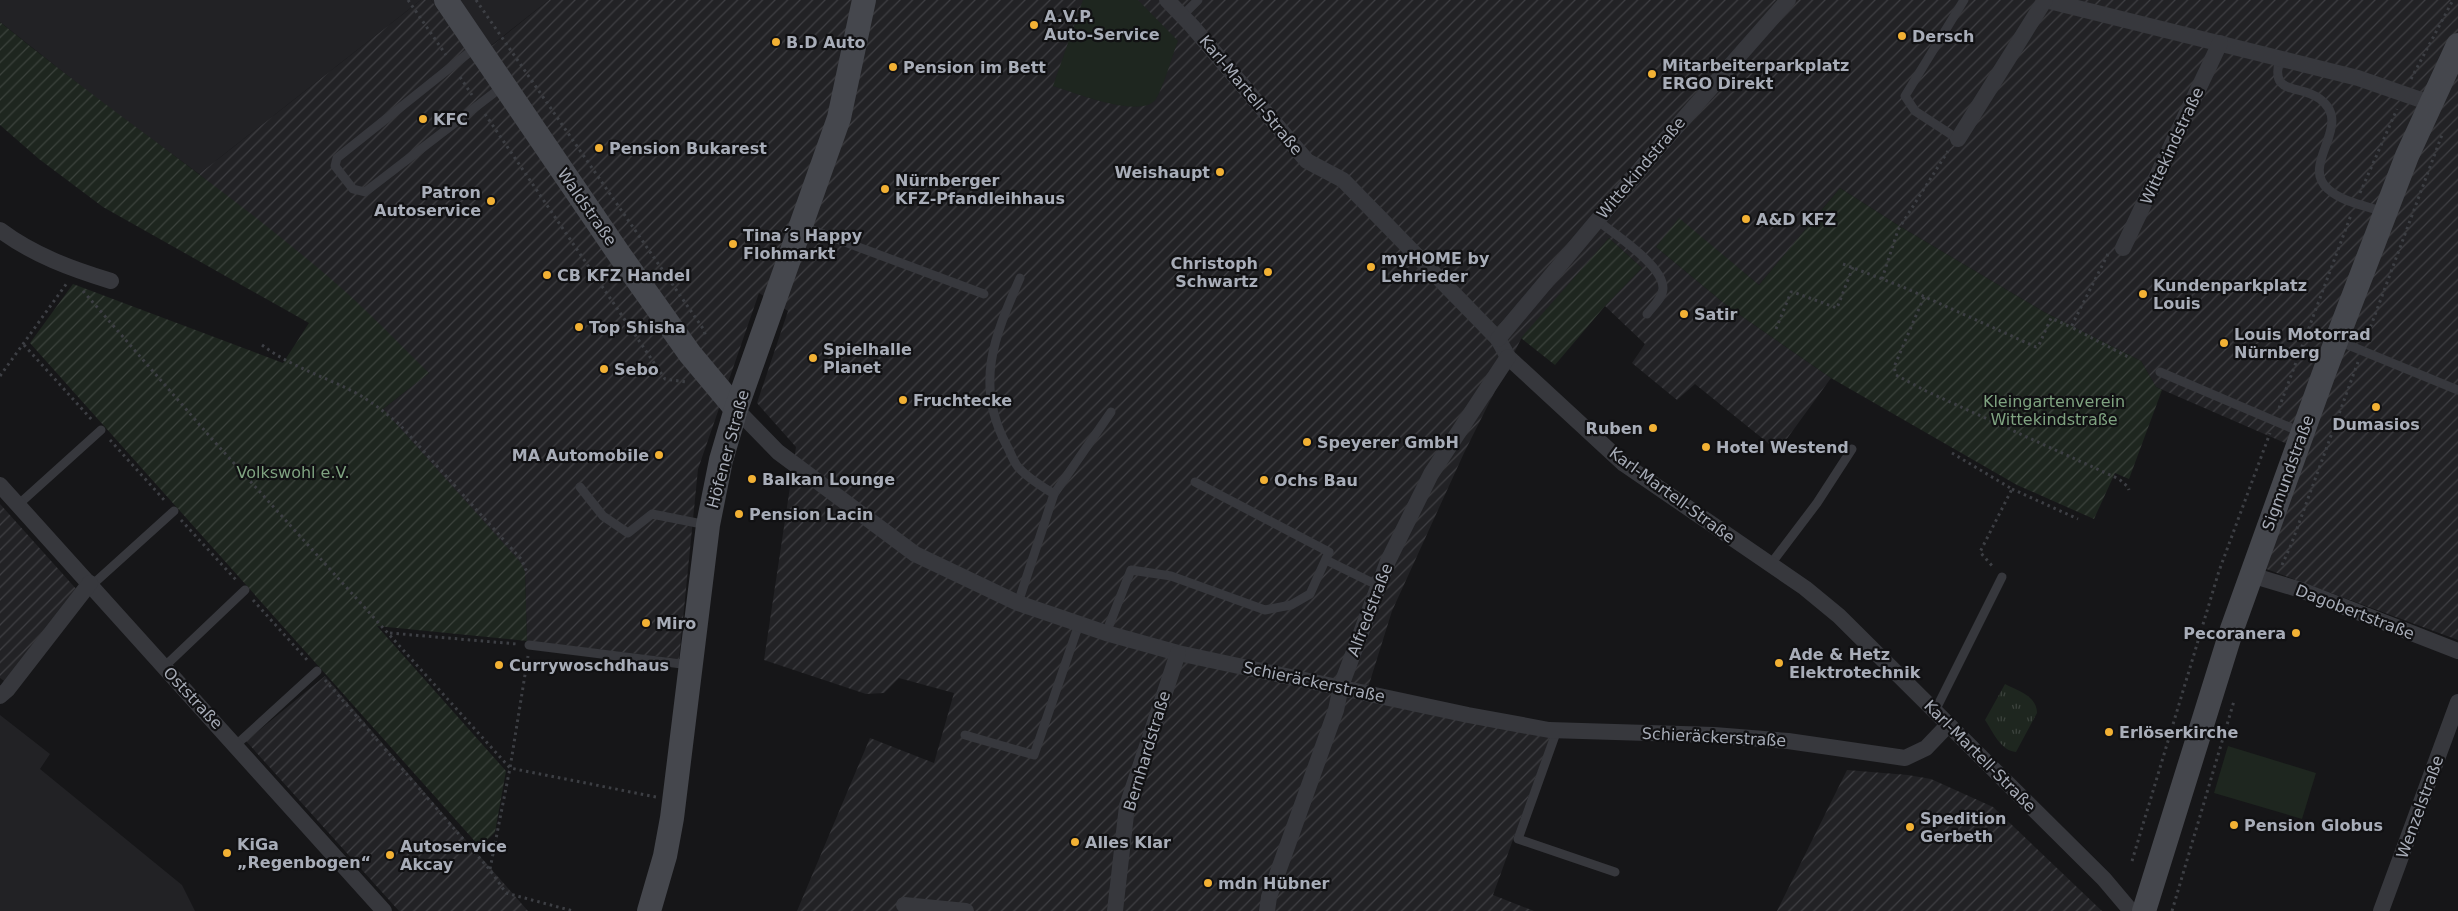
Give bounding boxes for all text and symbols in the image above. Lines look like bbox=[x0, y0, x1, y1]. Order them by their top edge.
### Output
place label: A.V.P. Auto-Service bbox=[1044, 7, 1160, 44]
marker: A.V.P. Auto-Service bbox=[1028, 19, 1040, 31]
place label: Dersch bbox=[1912, 27, 1974, 46]
marker: Dersch bbox=[1896, 30, 1908, 42]
street label: Karl-Martell-Straße bbox=[1195, 31, 1307, 159]
place label: B.D Auto bbox=[786, 33, 866, 52]
marker: B.D Auto bbox=[770, 36, 782, 48]
place label: Mitarbeiterparkplatz ERGO Direkt bbox=[1662, 56, 1849, 93]
place label: Pension im Bett bbox=[903, 58, 1046, 77]
marker: Pension im Bett bbox=[887, 61, 899, 73]
marker: Mitarbeiterparkplatz ERGO Direkt bbox=[1646, 68, 1658, 80]
street label: Wittekindstraße bbox=[2137, 84, 2207, 208]
place label: KFC bbox=[433, 110, 468, 129]
marker: KFC bbox=[417, 113, 429, 125]
street label: Wittekindstraße bbox=[1593, 113, 1689, 223]
place label: Pension Bukarest bbox=[609, 139, 767, 158]
marker: Pension Bukarest bbox=[593, 142, 605, 154]
place label: Weishaupt bbox=[1114, 163, 1210, 182]
street label: Waldstraße bbox=[553, 165, 621, 249]
marker: Weishaupt bbox=[1214, 166, 1226, 178]
place label: Nürnberger KFZ-Pfandleihhaus bbox=[895, 171, 1065, 208]
place label: Patron Autoservice bbox=[374, 183, 481, 220]
marker: Nürnberger KFZ-Pfandleihhaus bbox=[879, 183, 891, 195]
marker: Patron Autoservice bbox=[485, 195, 497, 207]
place label: A&D KFZ bbox=[1756, 210, 1836, 229]
marker: A&D KFZ bbox=[1740, 213, 1752, 225]
place label: Tina´s Happy Flohmarkt bbox=[743, 226, 863, 263]
marker: Tina´s Happy Flohmarkt bbox=[727, 238, 739, 250]
place label: myHOME by Lehrieder bbox=[1381, 249, 1490, 286]
place label: Christoph Schwartz bbox=[1170, 254, 1258, 291]
marker: myHOME by Lehrieder bbox=[1365, 261, 1377, 273]
place label: CB KFZ Handel bbox=[557, 266, 690, 285]
marker: Christoph Schwartz bbox=[1262, 266, 1274, 278]
marker: CB KFZ Handel bbox=[541, 269, 553, 281]
place label: Kundenparkplatz Louis bbox=[2153, 276, 2307, 313]
marker: Kundenparkplatz Louis bbox=[2137, 288, 2149, 300]
place label: Satir bbox=[1694, 305, 1737, 324]
marker: Satir bbox=[1678, 308, 1690, 320]
place label: Top Shisha bbox=[589, 318, 686, 337]
marker: Top Shisha bbox=[573, 321, 585, 333]
place label: Louis Motorrad Nürnberg bbox=[2234, 325, 2371, 362]
marker: Louis Motorrad Nürnberg bbox=[2218, 337, 2230, 349]
place label: Spielhalle Planet bbox=[823, 340, 912, 377]
marker: Spielhalle Planet bbox=[807, 352, 819, 364]
place label: Sebo bbox=[614, 360, 659, 379]
marker: Sebo bbox=[598, 363, 610, 375]
street label: Höfener Straße bbox=[703, 388, 753, 510]
place label: Fruchtecke bbox=[913, 391, 1012, 410]
park label: Kleingartenverein Wittekindstraße bbox=[1983, 392, 2125, 429]
marker: Fruchtecke bbox=[897, 394, 909, 406]
marker: Dumasios bbox=[2370, 401, 2382, 413]
street label: Sigmundstraße bbox=[2258, 413, 2318, 533]
place label: Dumasios bbox=[2332, 415, 2420, 434]
place label: Ruben bbox=[1586, 419, 1643, 438]
marker: Ruben bbox=[1647, 422, 1659, 434]
place label: Speyerer GmbH bbox=[1317, 433, 1459, 452]
marker: Speyerer GmbH bbox=[1301, 436, 1313, 448]
place label: Hotel Westend bbox=[1716, 438, 1849, 457]
marker: Hotel Westend bbox=[1700, 441, 1712, 453]
street label: Karl-Martell-Straße bbox=[1606, 443, 1738, 547]
place label: MA Automobile bbox=[512, 446, 649, 465]
marker: MA Automobile bbox=[653, 449, 665, 461]
park label: Volkswohl e.V. bbox=[237, 463, 349, 482]
place label: Balkan Lounge bbox=[762, 470, 895, 489]
place label: Ochs Bau bbox=[1274, 471, 1358, 490]
marker: Balkan Lounge bbox=[746, 473, 758, 485]
marker: Ochs Bau bbox=[1258, 474, 1270, 486]
place label: Pension Lacin bbox=[749, 505, 873, 524]
marker: Pension Lacin bbox=[733, 508, 745, 520]
street label: Alfredstraße bbox=[1344, 561, 1396, 659]
street label: Dagobertstraße bbox=[2293, 581, 2417, 643]
place label: Miro bbox=[656, 614, 696, 633]
marker: Miro bbox=[640, 617, 652, 629]
place label: Pecoranera bbox=[2183, 624, 2286, 643]
marker: Pecoranera bbox=[2290, 627, 2302, 639]
place label: Ade & Hetz Elektrotechnik bbox=[1789, 645, 1921, 682]
place label: Currywoschdhaus bbox=[509, 656, 669, 675]
marker: Ade & Hetz Elektrotechnik bbox=[1773, 657, 1785, 669]
street label: Schieräckerstraße bbox=[1241, 658, 1387, 706]
marker: Currywoschdhaus bbox=[493, 659, 505, 671]
street label: Oststraße bbox=[159, 663, 227, 733]
street label: Bernhardstraße bbox=[1120, 689, 1174, 813]
street label: Karl-Martell-Straße bbox=[1920, 696, 2040, 816]
place label: Erlöserkirche bbox=[2119, 723, 2238, 742]
street label: Schieräckerstraße bbox=[1641, 724, 1787, 750]
marker: Erlöserkirche bbox=[2103, 726, 2115, 738]
street label: Wenzelstraße bbox=[2393, 753, 2447, 861]
place label: Spedition Gerbeth bbox=[1920, 809, 2006, 846]
place label: Pension Globus bbox=[2244, 816, 2383, 835]
marker: Pension Globus bbox=[2228, 819, 2240, 831]
marker: Spedition Gerbeth bbox=[1904, 821, 1916, 833]
place label: Alles Klar bbox=[1085, 833, 1171, 852]
place label: KiGa „Regenbogen“ bbox=[237, 835, 371, 872]
marker: Alles Klar bbox=[1069, 836, 1081, 848]
place label: Autoservice Akcay bbox=[400, 837, 507, 874]
marker: KiGa „Regenbogen“ bbox=[221, 847, 233, 859]
marker: Autoservice Akcay bbox=[384, 849, 396, 861]
place label: mdn Hübner bbox=[1218, 874, 1330, 893]
marker: mdn Hübner bbox=[1202, 877, 1214, 889]

